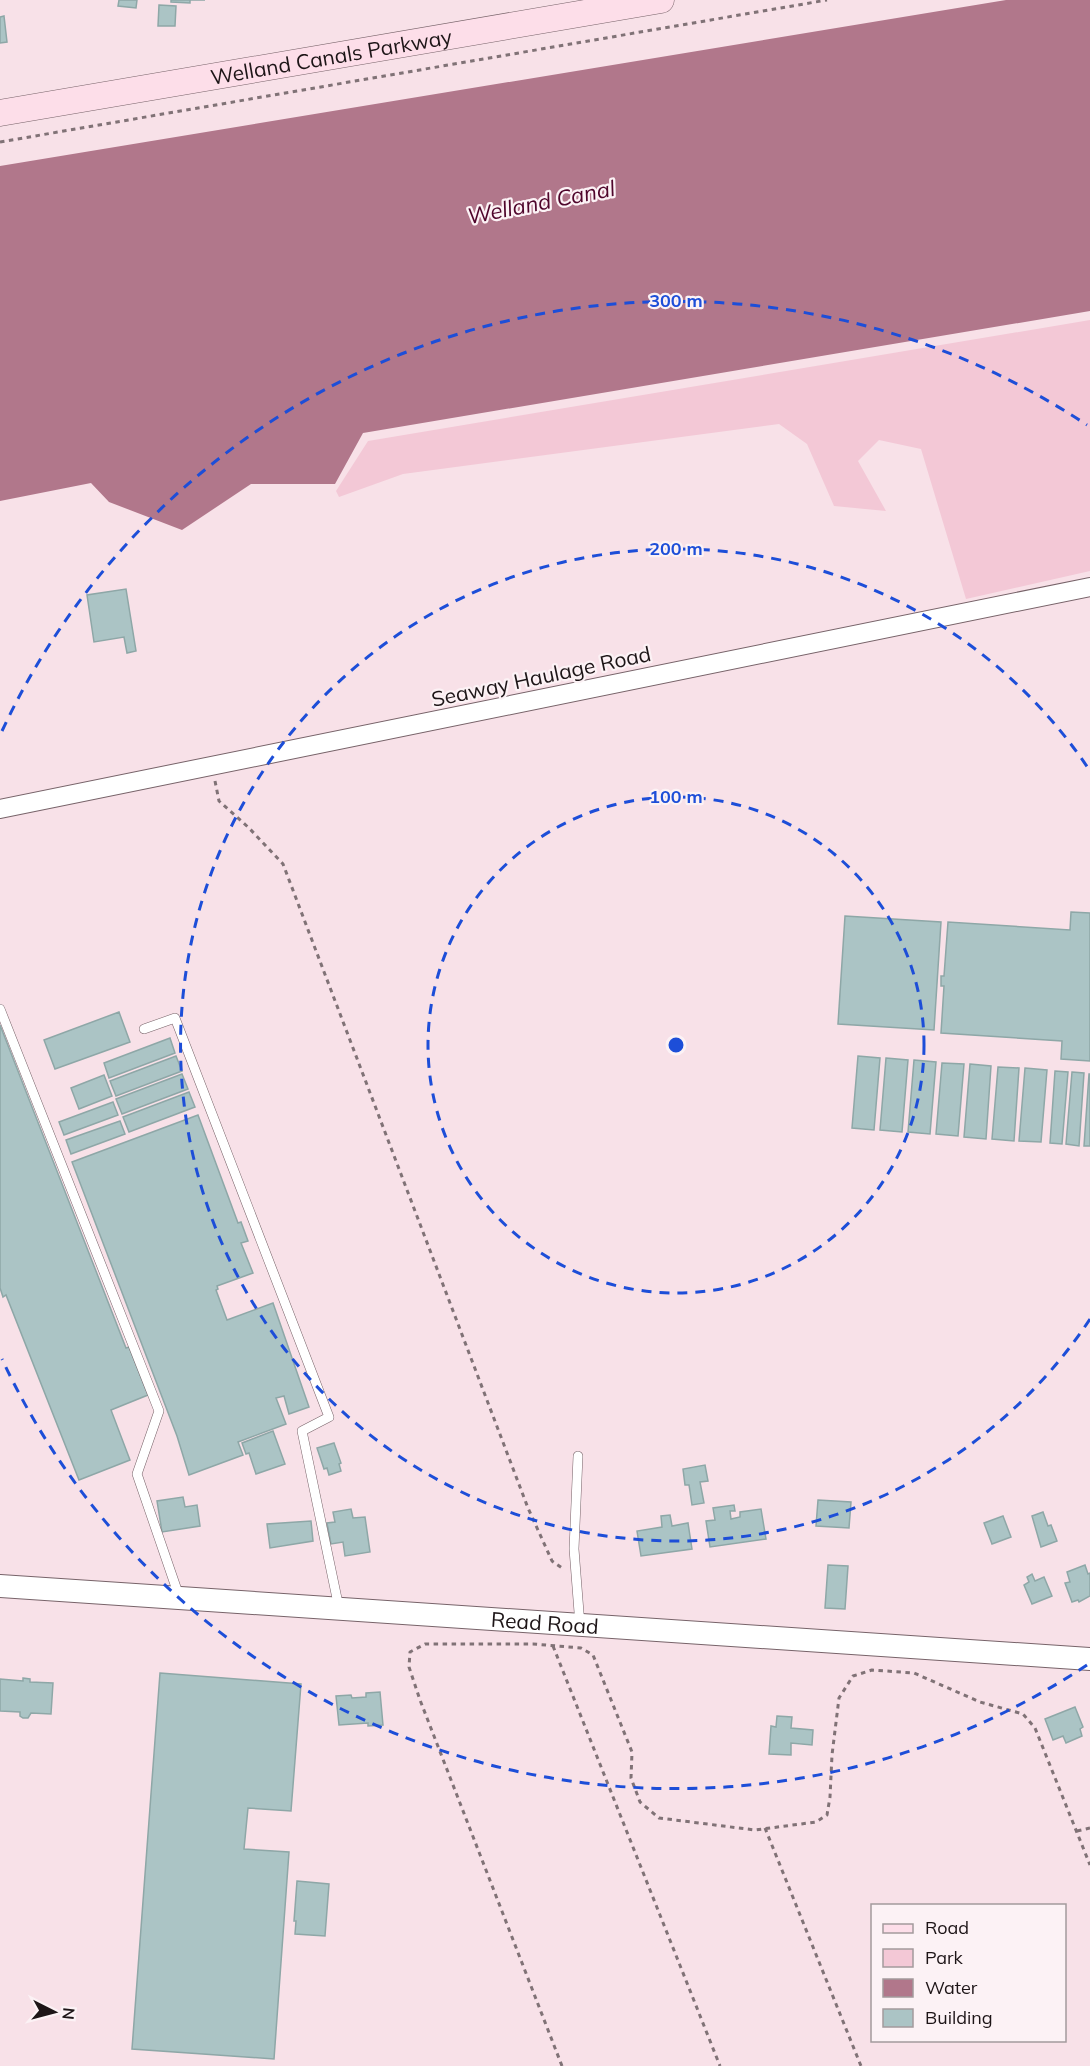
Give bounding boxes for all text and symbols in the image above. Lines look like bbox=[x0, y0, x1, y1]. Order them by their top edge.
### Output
street label: Welland Canals Parkway bbox=[208, 23, 454, 90]
water label: Welland Canal bbox=[465, 174, 618, 230]
text: 300 m bbox=[649, 289, 703, 312]
text: 200 m bbox=[649, 537, 703, 560]
street label: Seaway Haulage Road bbox=[429, 640, 653, 712]
text: 100 m bbox=[649, 785, 703, 808]
centre of rings bbox=[666, 1035, 686, 1055]
street label: Read Road bbox=[490, 1606, 600, 1639]
legend bbox=[871, 1904, 1066, 2042]
text: Road bbox=[925, 1916, 969, 1939]
text: Park bbox=[925, 1946, 964, 1969]
text: Water bbox=[925, 1976, 978, 1999]
north arrow bbox=[24, 1982, 84, 2042]
text: Building bbox=[925, 2006, 993, 2029]
text: N bbox=[58, 2007, 79, 2021]

